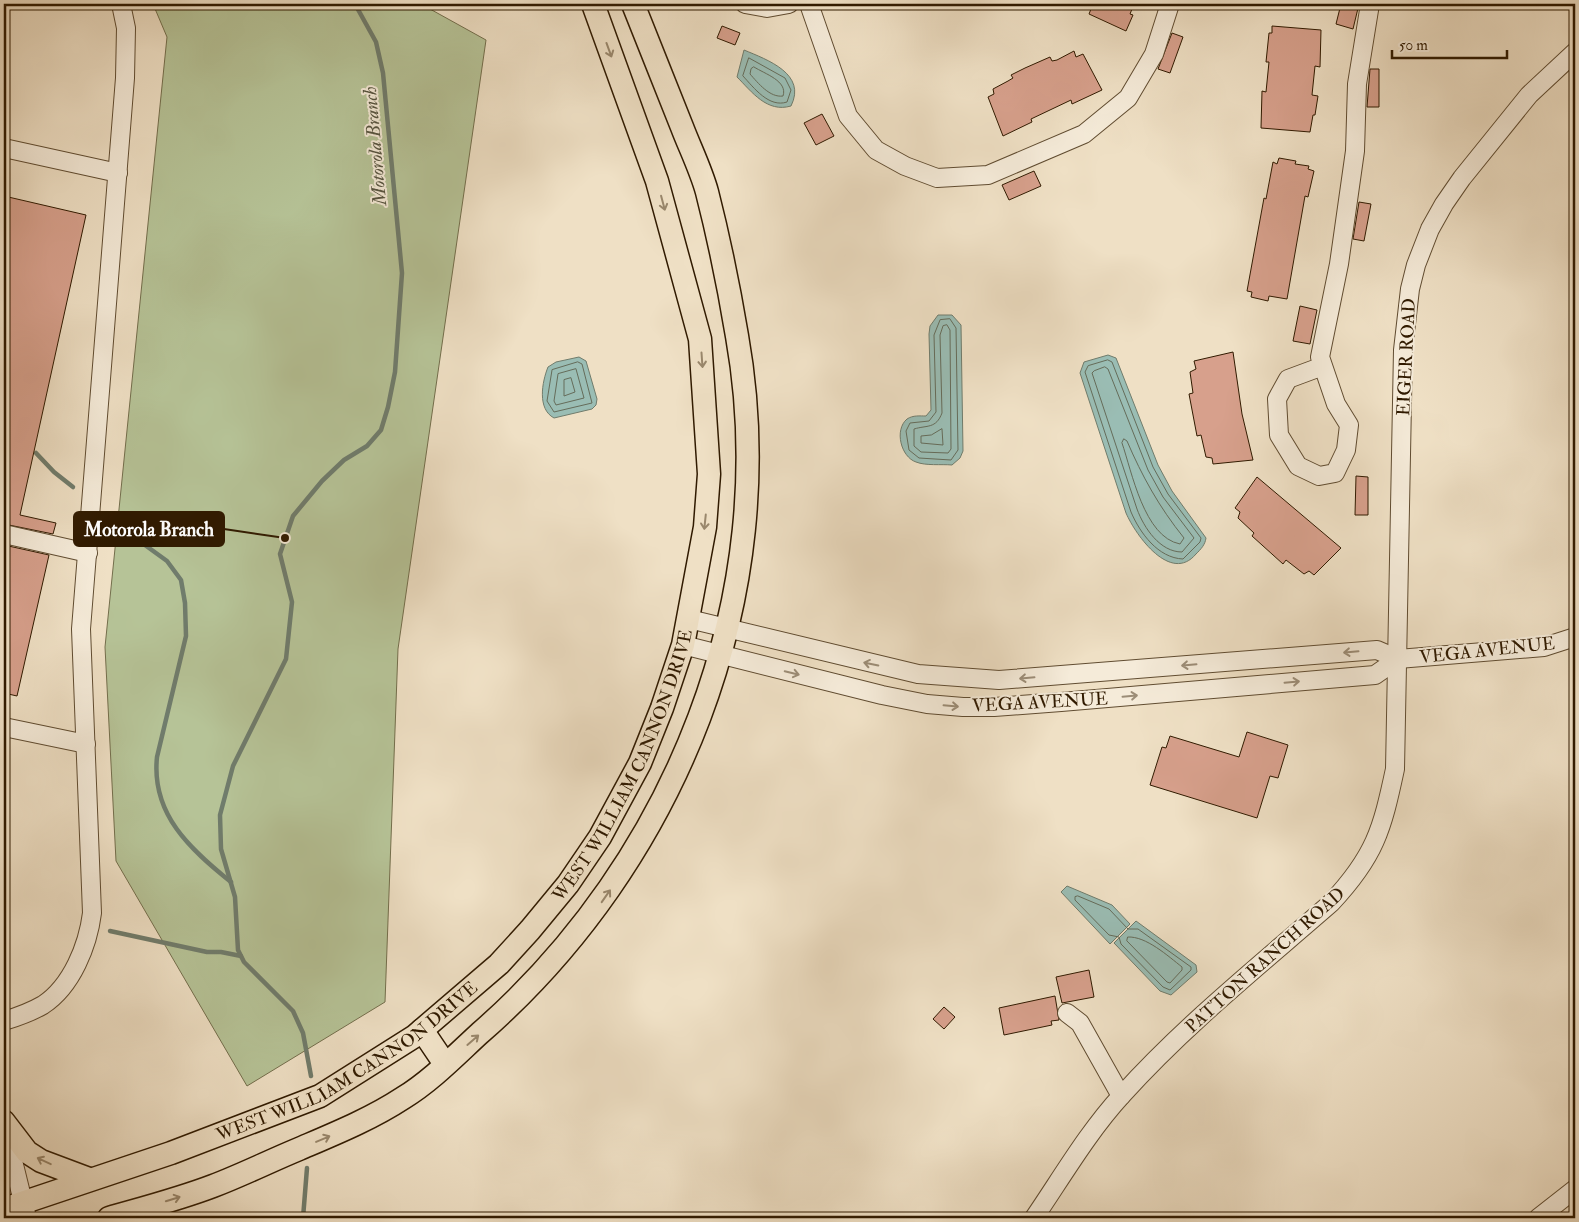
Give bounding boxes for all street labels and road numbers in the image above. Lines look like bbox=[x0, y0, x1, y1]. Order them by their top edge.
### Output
street label: EIGER ROAD bbox=[1392, 298, 1421, 417]
street label: WEST WILLIAM CANNON DRIVE bbox=[547, 628, 698, 907]
street label: VEGA AVENUE bbox=[1418, 632, 1556, 669]
street label: VEGA AVENUE bbox=[971, 687, 1109, 718]
street label: PATTON RANCH ROAD bbox=[1181, 883, 1350, 1038]
street label: WEST WILLIAM CANNON DRIVE bbox=[212, 976, 483, 1147]

